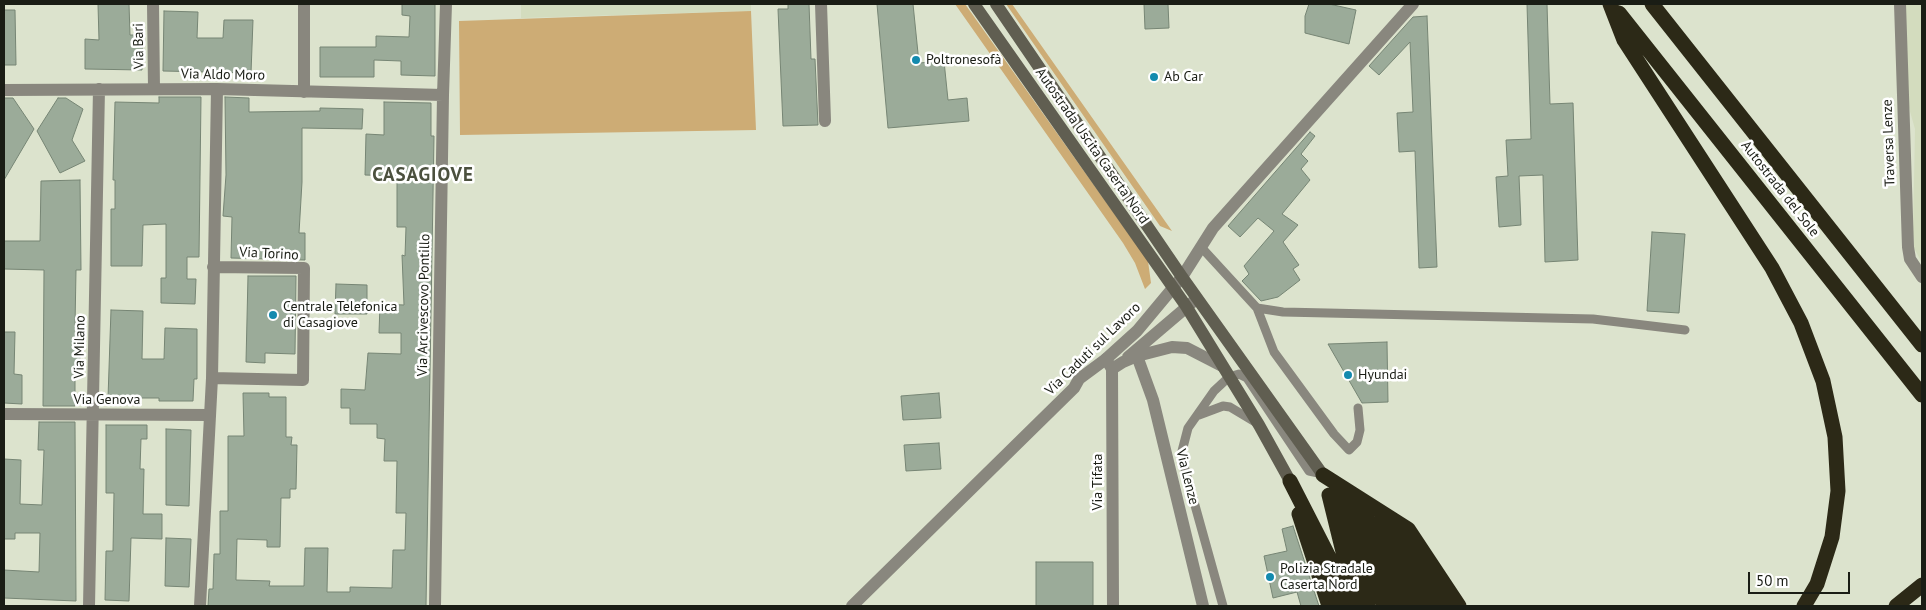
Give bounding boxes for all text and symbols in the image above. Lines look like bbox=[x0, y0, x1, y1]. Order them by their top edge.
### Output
street label: Via Bari bbox=[130, 23, 148, 69]
place label: Poltronesofà bbox=[926, 52, 1001, 68]
marker: Poltronesofà bbox=[910, 54, 922, 66]
street label: Autostrada Uscita Caserta Nord bbox=[1032, 65, 1152, 227]
street label: Via Aldo Moro bbox=[181, 66, 265, 84]
place label: Ab Car bbox=[1164, 69, 1203, 85]
marker: Ab Car bbox=[1148, 71, 1160, 83]
street label: Traversa Lenze bbox=[1879, 99, 1899, 187]
street label: Autostrada del Sole bbox=[1737, 138, 1823, 240]
district label: CASAGIOVE bbox=[371, 165, 475, 187]
street label: Via Arcivescovo Pontillo bbox=[414, 233, 434, 377]
street label: Via Torino bbox=[239, 244, 299, 264]
place label: Centrale Telefonica di Casagiove bbox=[283, 299, 397, 332]
street label: Via Caduti sul Lavoro bbox=[1042, 299, 1144, 399]
marker: Centrale Telefonica di Casagiove bbox=[267, 309, 279, 321]
street label: Via Milano bbox=[71, 315, 89, 379]
place label: Hyundai bbox=[1358, 367, 1407, 383]
marker: Hyundai bbox=[1342, 369, 1354, 381]
street label: Via Genova bbox=[74, 392, 140, 408]
street label: Via Lenze bbox=[1172, 447, 1202, 507]
street label: Via Tifata bbox=[1090, 453, 1106, 511]
place label: Polizia Stradale Caserta Nord bbox=[1280, 561, 1373, 594]
scale bar bbox=[1751, 562, 1854, 594]
marker: Polizia Stradale Caserta Nord bbox=[1264, 571, 1276, 583]
text: 50 m bbox=[1756, 571, 1789, 590]

